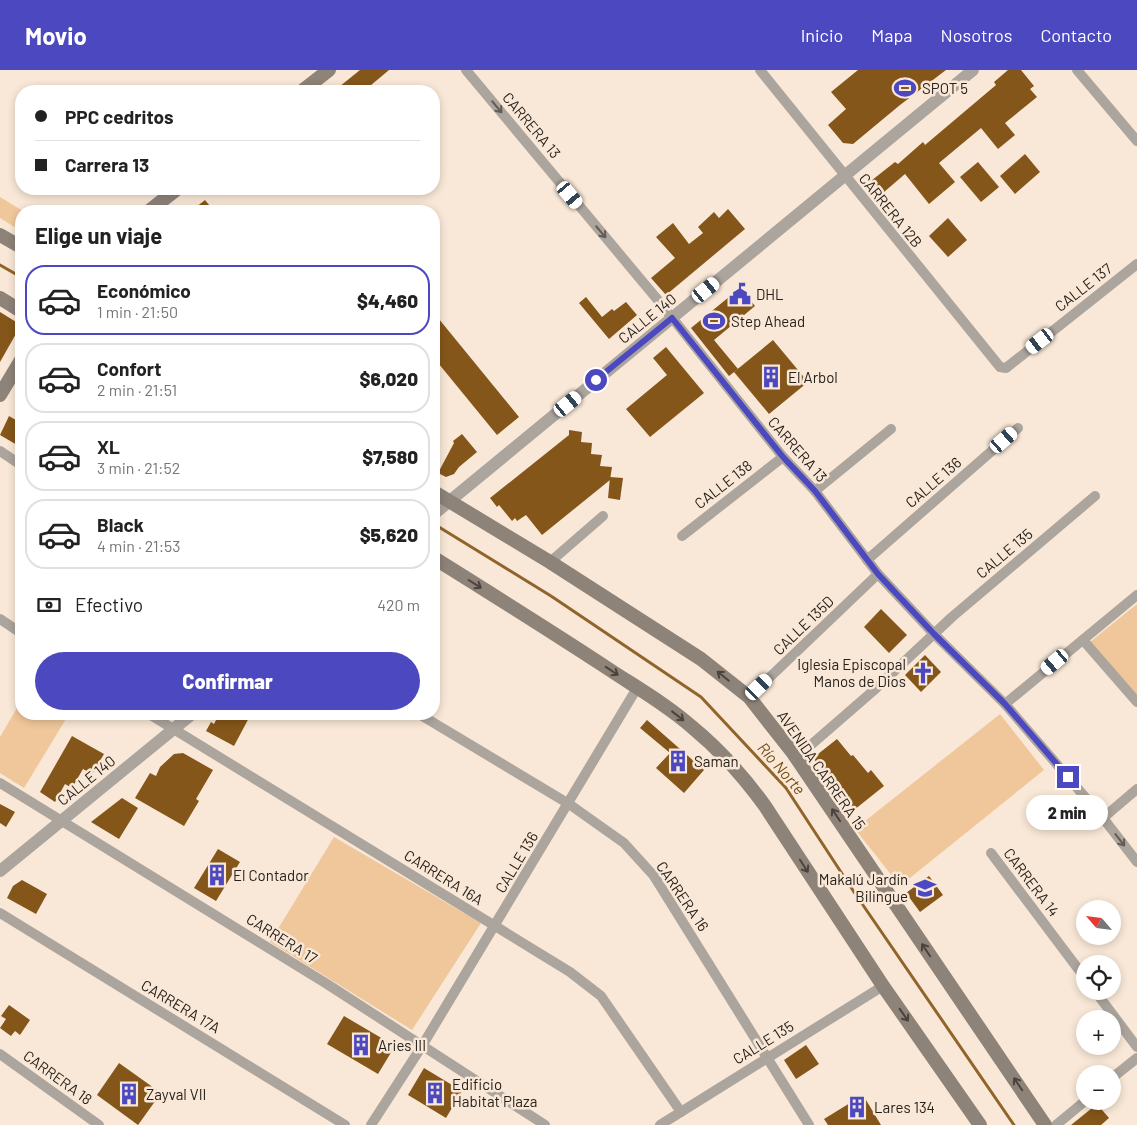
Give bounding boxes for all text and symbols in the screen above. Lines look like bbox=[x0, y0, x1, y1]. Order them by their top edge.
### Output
text: Movio bbox=[25, 21, 87, 50]
text: Inicio bbox=[801, 24, 843, 46]
text: Mapa bbox=[871, 24, 913, 46]
text: Nosotros bbox=[941, 24, 1012, 46]
text: Contacto bbox=[1040, 24, 1112, 46]
sports icon: SPOT 5 bbox=[892, 75, 918, 101]
place label: SPOT 5 bbox=[922, 79, 968, 97]
street label: CARRERA 13 bbox=[499, 88, 565, 162]
one-way arrow bbox=[492, 101, 503, 114]
text: PPC cedritos bbox=[65, 105, 174, 128]
text: Carrera 13 bbox=[65, 153, 149, 176]
street label: CARRERA 12B bbox=[856, 169, 926, 251]
car bbox=[554, 179, 585, 211]
text: Elige un viaje bbox=[35, 222, 162, 248]
one-way arrow bbox=[596, 226, 607, 239]
street label: CALLE 137 bbox=[1051, 259, 1115, 315]
car bbox=[689, 275, 722, 305]
icon: car bbox=[37, 278, 82, 323]
text: Económico bbox=[97, 279, 191, 302]
public building icon: DHL bbox=[727, 281, 753, 307]
place label: DHL bbox=[756, 285, 784, 303]
text: $4,460 bbox=[357, 289, 418, 312]
street label: CALLE 140 bbox=[614, 289, 680, 347]
text: 1 min · 21:50 bbox=[97, 302, 178, 321]
sports icon: Step Ahead bbox=[701, 308, 727, 334]
place label: Step Ahead bbox=[731, 312, 805, 330]
car bbox=[1023, 326, 1056, 356]
icon: car bbox=[37, 356, 82, 401]
text: Confort bbox=[97, 357, 161, 380]
building icon: El Arbol bbox=[758, 364, 784, 390]
text: $6,020 bbox=[360, 367, 418, 390]
place label: El Arbol bbox=[788, 368, 838, 386]
route start bbox=[585, 369, 607, 391]
text: 2 min · 21:51 bbox=[97, 380, 177, 399]
car bbox=[551, 389, 584, 419]
street label: CARRERA 13 bbox=[765, 413, 831, 485]
car bbox=[987, 424, 1020, 456]
icon: car bbox=[37, 434, 82, 479]
text: XL bbox=[97, 435, 120, 458]
text: $7,580 bbox=[362, 445, 418, 468]
street label: CALLE 136 bbox=[901, 453, 965, 511]
street label: CALLE 138 bbox=[691, 456, 755, 512]
text: 3 min · 21:52 bbox=[97, 458, 180, 477]
icon: car bbox=[37, 512, 82, 557]
text: Black bbox=[97, 513, 144, 536]
text: $5,620 bbox=[360, 523, 418, 546]
street label: CALLE 135 bbox=[972, 524, 1036, 582]
text: 4 min · 21:53 bbox=[97, 536, 181, 555]
one-way arrow bbox=[468, 579, 482, 589]
icon: cash bbox=[35, 591, 63, 619]
street label: CALLE 135D bbox=[769, 592, 837, 658]
text: Efectivo bbox=[75, 593, 143, 616]
text: 420 m bbox=[377, 595, 420, 614]
car bbox=[1038, 647, 1071, 677]
button: Confirmar bbox=[35, 652, 420, 710]
place label: Iglesia Episcopal Manos de Dios bbox=[797, 655, 906, 690]
church icon: Iglesia Episcopal Manos de Dios bbox=[910, 660, 936, 686]
one-way arrow bbox=[605, 666, 619, 677]
one-way arrow bbox=[717, 671, 730, 682]
car bbox=[742, 671, 775, 703]
street label: AVENIDA CARRERA 15 bbox=[774, 707, 870, 833]
one-way arrow bbox=[671, 710, 684, 721]
water label: Río Norte bbox=[754, 738, 810, 798]
building icon: Saman bbox=[665, 748, 691, 774]
street label: CALLE 140 bbox=[53, 751, 119, 809]
place label: Saman bbox=[694, 752, 739, 770]
route end bbox=[1057, 766, 1079, 788]
callout: 2 min bbox=[1027, 794, 1109, 830]
text: 2 min bbox=[1048, 803, 1086, 822]
one-way arrow bbox=[831, 809, 841, 823]
street label: CALLE 136 bbox=[491, 828, 541, 896]
one-way arrow bbox=[1114, 833, 1125, 846]
street label: CARRERA 14 bbox=[1000, 844, 1064, 920]
street label: CARRERA 16A bbox=[401, 846, 487, 908]
street label: CARRERA 16 bbox=[653, 858, 713, 934]
one-way arrow bbox=[799, 858, 809, 872]
building icon: El Contador bbox=[204, 862, 230, 888]
place label: El Contador bbox=[233, 866, 309, 884]
place label: Makalú Jardín Bilingue bbox=[819, 870, 908, 905]
school or university icon: Makalú Jardín Bilingue bbox=[912, 875, 938, 901]
north arrow bbox=[1076, 900, 1121, 945]
map controls bbox=[1076, 900, 1121, 1110]
street label: CARRERA 17 bbox=[243, 909, 321, 967]
one-way arrow bbox=[921, 944, 931, 958]
button: locate bbox=[1076, 955, 1121, 1000]
street label: CARRERA 17A bbox=[138, 975, 224, 1037]
one-way arrow bbox=[899, 1008, 909, 1022]
button: + bbox=[1076, 1010, 1121, 1055]
street label: CALLE 135 bbox=[729, 1016, 797, 1068]
building icon: Aries III bbox=[348, 1032, 374, 1058]
place label: Aries III bbox=[378, 1036, 426, 1054]
street label: CARRERA 18 bbox=[20, 1046, 96, 1108]
button: − bbox=[1076, 1065, 1121, 1110]
place label: Edificio Habitat Plaza bbox=[452, 1075, 537, 1110]
one-way arrow bbox=[1013, 1078, 1023, 1092]
building icon: Edificio Habitat Plaza bbox=[422, 1080, 448, 1106]
building icon: Zayval VII bbox=[116, 1081, 142, 1107]
place label: Zayval VII bbox=[146, 1085, 206, 1103]
building icon: Lares 134 bbox=[844, 1094, 870, 1120]
place label: Lares 134 bbox=[874, 1098, 935, 1116]

